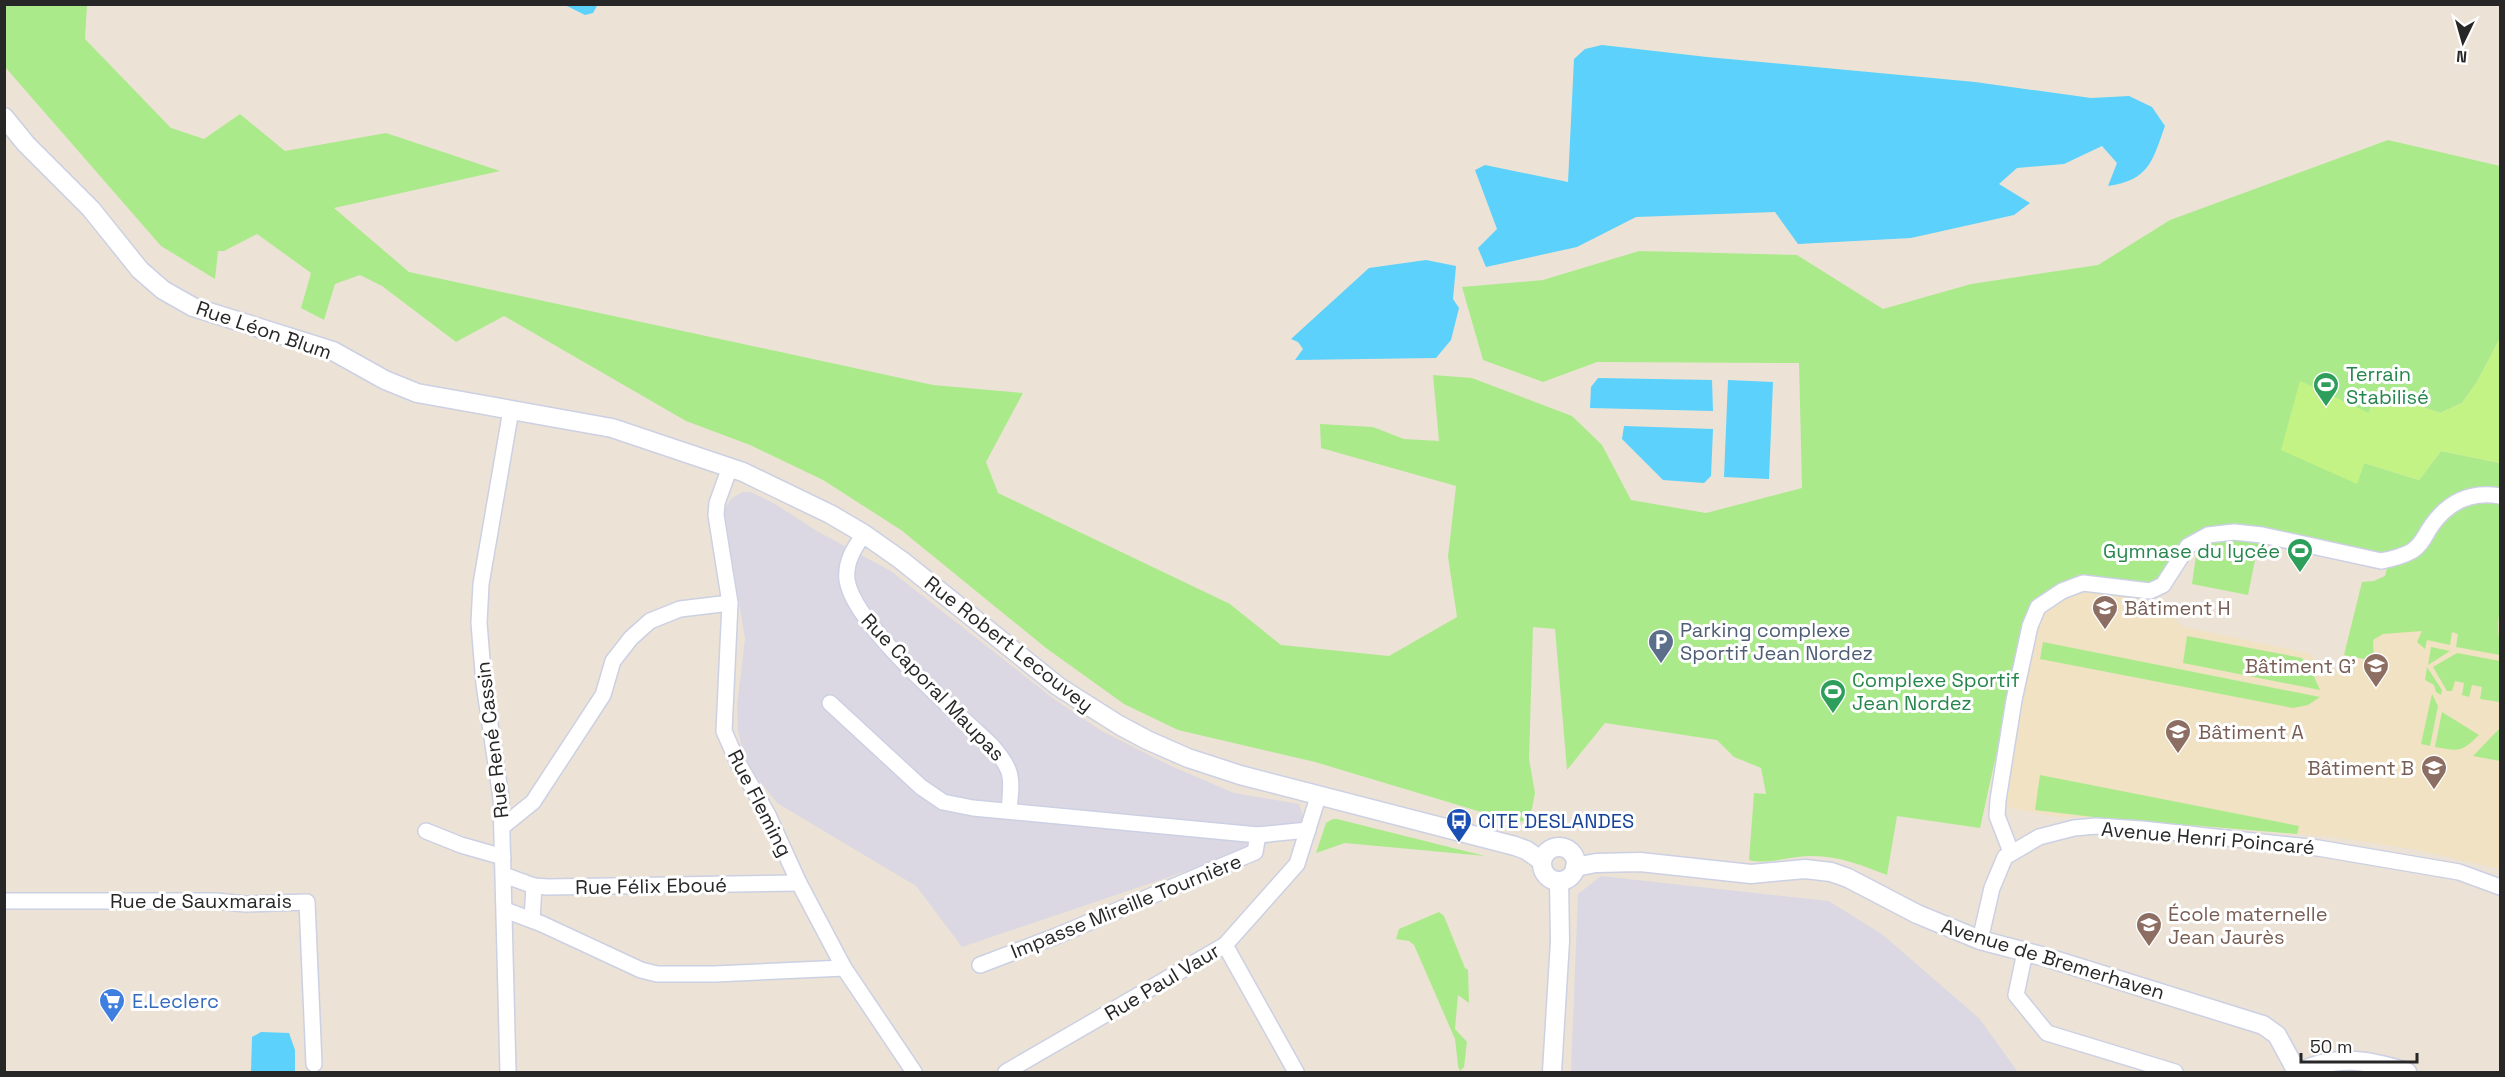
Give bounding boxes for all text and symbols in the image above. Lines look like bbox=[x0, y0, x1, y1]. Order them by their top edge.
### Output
north arrow bbox=[2433, 12, 2493, 72]
text: N bbox=[2455, 46, 2468, 67]
street label: Rue Léon Blum bbox=[193, 295, 335, 365]
place label: Terrain Stabilisé bbox=[2346, 361, 2429, 410]
sports icon: Terrain Stabilisé bbox=[2311, 370, 2341, 408]
sports icon: Gymnase du lycée bbox=[2285, 536, 2315, 574]
place label: Gymnase du lycée bbox=[2103, 538, 2280, 564]
street label: Rue Robert Lecouvey bbox=[919, 570, 1099, 718]
school or university icon: Bâtiment H bbox=[2090, 593, 2120, 631]
place label: Bâtiment H bbox=[2124, 595, 2231, 621]
street label: Rue Caporal Maupas bbox=[856, 608, 1010, 766]
place label: Parking complexe Sportif Jean Nordez bbox=[1680, 617, 1873, 666]
parking icon: Parking complexe Sportif Jean Nordez bbox=[1646, 627, 1676, 665]
school or university icon: Bâtiment G' bbox=[2361, 651, 2391, 689]
place label: Bâtiment G' bbox=[2245, 653, 2356, 679]
street label: Rue René Cassin bbox=[469, 660, 515, 820]
place label: Complexe Sportif Jean Nordez bbox=[1852, 667, 2020, 716]
sports icon: Complexe Sportif Jean Nordez bbox=[1818, 677, 1848, 715]
school or university icon: Bâtiment A bbox=[2163, 717, 2193, 755]
place label: Bâtiment A bbox=[2198, 719, 2304, 745]
street label: Rue Fleming bbox=[722, 745, 798, 861]
school or university icon: Bâtiment B bbox=[2419, 753, 2449, 791]
place label: Bâtiment B bbox=[2307, 755, 2414, 781]
bus stop icon: CITE DESLANDES bbox=[1444, 806, 1474, 844]
place label: CITE DESLANDES bbox=[1478, 808, 1634, 834]
street label: Avenue Henri Poincaré bbox=[2100, 816, 2316, 860]
street label: Impasse Mireille Tournière bbox=[1007, 848, 1245, 964]
street label: Rue Félix Eboué bbox=[575, 872, 727, 900]
street label: Rue de Sauxmarais bbox=[110, 888, 292, 914]
place label: École maternelle Jean Jaurès bbox=[2168, 901, 2328, 950]
school or university icon: École maternelle Jean Jaurès bbox=[2134, 910, 2164, 948]
street label: Avenue de Bremerhaven bbox=[1938, 913, 2168, 1005]
street label: Rue Paul Vaur bbox=[1100, 937, 1224, 1027]
supermarket icon: E.Leclerc bbox=[97, 986, 127, 1024]
place label: E.Leclerc bbox=[132, 988, 219, 1014]
scale bar bbox=[2301, 1026, 2416, 1064]
text: 50 m bbox=[2310, 1035, 2352, 1058]

